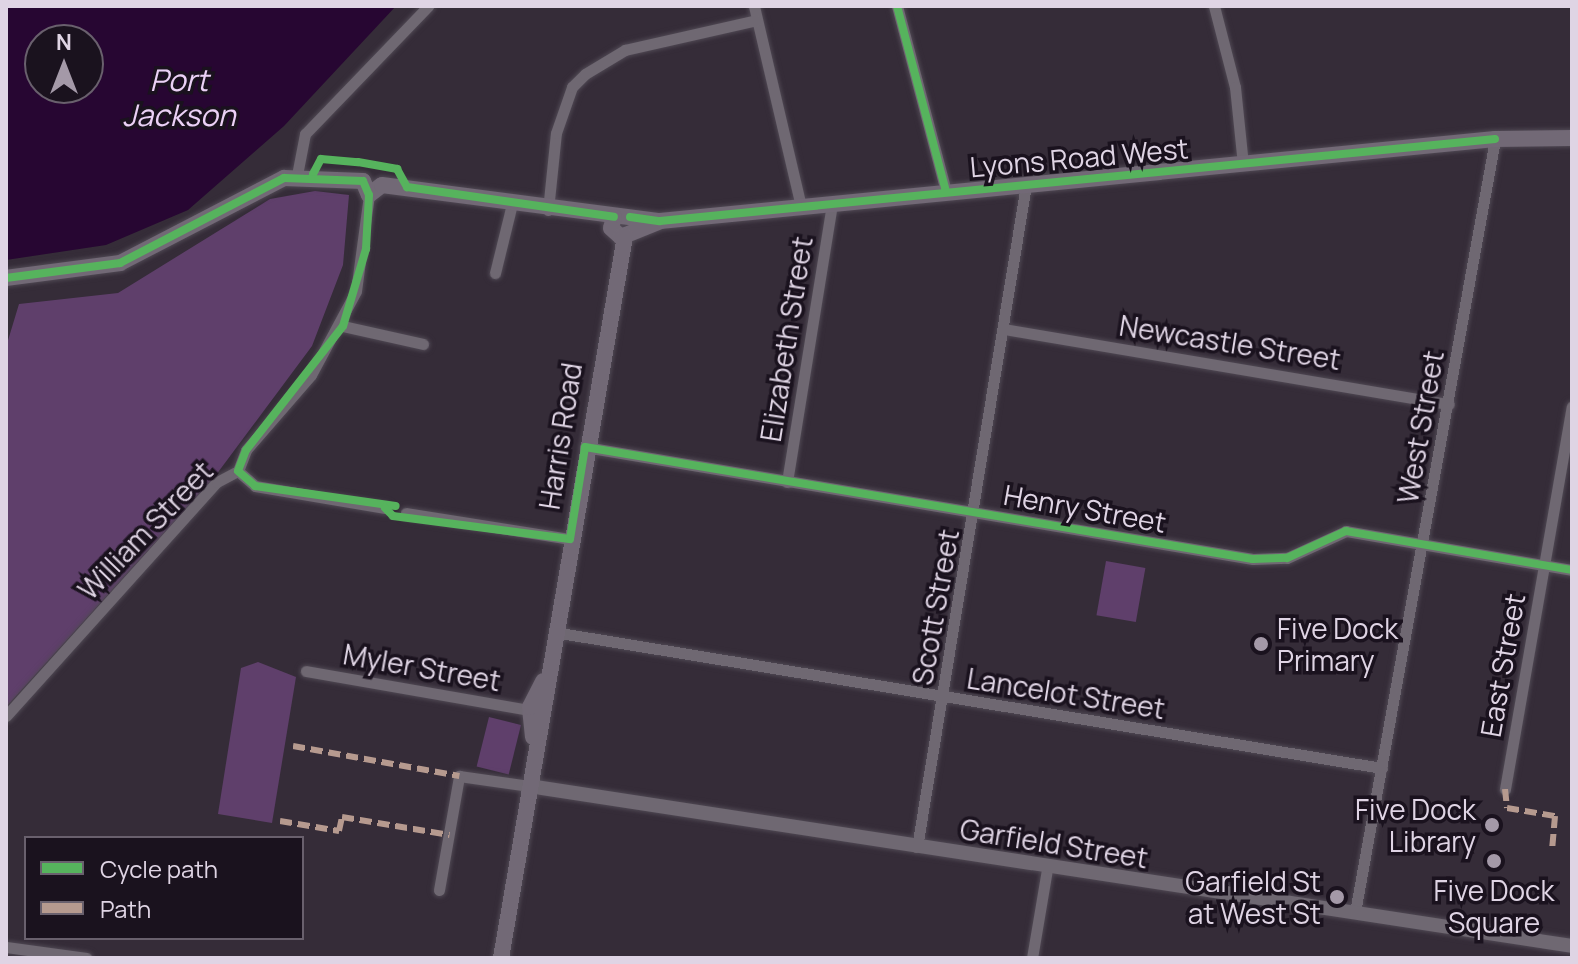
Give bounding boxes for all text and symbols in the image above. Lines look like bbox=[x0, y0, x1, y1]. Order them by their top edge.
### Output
north arrow bbox=[24, 24, 104, 104]
text: N bbox=[56, 27, 72, 57]
water label: Port Jackson bbox=[122, 62, 236, 132]
street label: Lyons Road West bbox=[968, 131, 1190, 183]
street label: Elizabeth Street bbox=[753, 234, 819, 444]
street label: Newcastle Street bbox=[1117, 308, 1343, 376]
street label: West Street bbox=[1390, 348, 1450, 506]
street label: Harris Road bbox=[532, 360, 588, 512]
street label: William Street bbox=[71, 454, 219, 606]
street label: Henry Street bbox=[1001, 477, 1169, 539]
street label: Scott Street bbox=[905, 527, 965, 687]
street label: East Street bbox=[1473, 591, 1531, 739]
place label: Five Dock Primary bbox=[1277, 611, 1398, 677]
marker: Five Dock Primary bbox=[1252, 635, 1270, 653]
street label: Myler Street bbox=[341, 637, 503, 697]
street label: Lancelot Street bbox=[965, 661, 1167, 725]
place label: Five Dock Library bbox=[1355, 792, 1476, 858]
street label: Garfield Street bbox=[958, 812, 1150, 874]
marker: Five Dock Library bbox=[1483, 816, 1501, 834]
legend bbox=[24, 836, 304, 940]
text: Cycle path bbox=[100, 852, 218, 885]
marker: Five Dock Square bbox=[1485, 852, 1503, 870]
place label: Garfield St at West St bbox=[1185, 864, 1321, 930]
place label: Five Dock Square bbox=[1433, 873, 1555, 939]
marker: Garfield St at West St bbox=[1328, 888, 1346, 906]
text: Path bbox=[100, 892, 151, 925]

